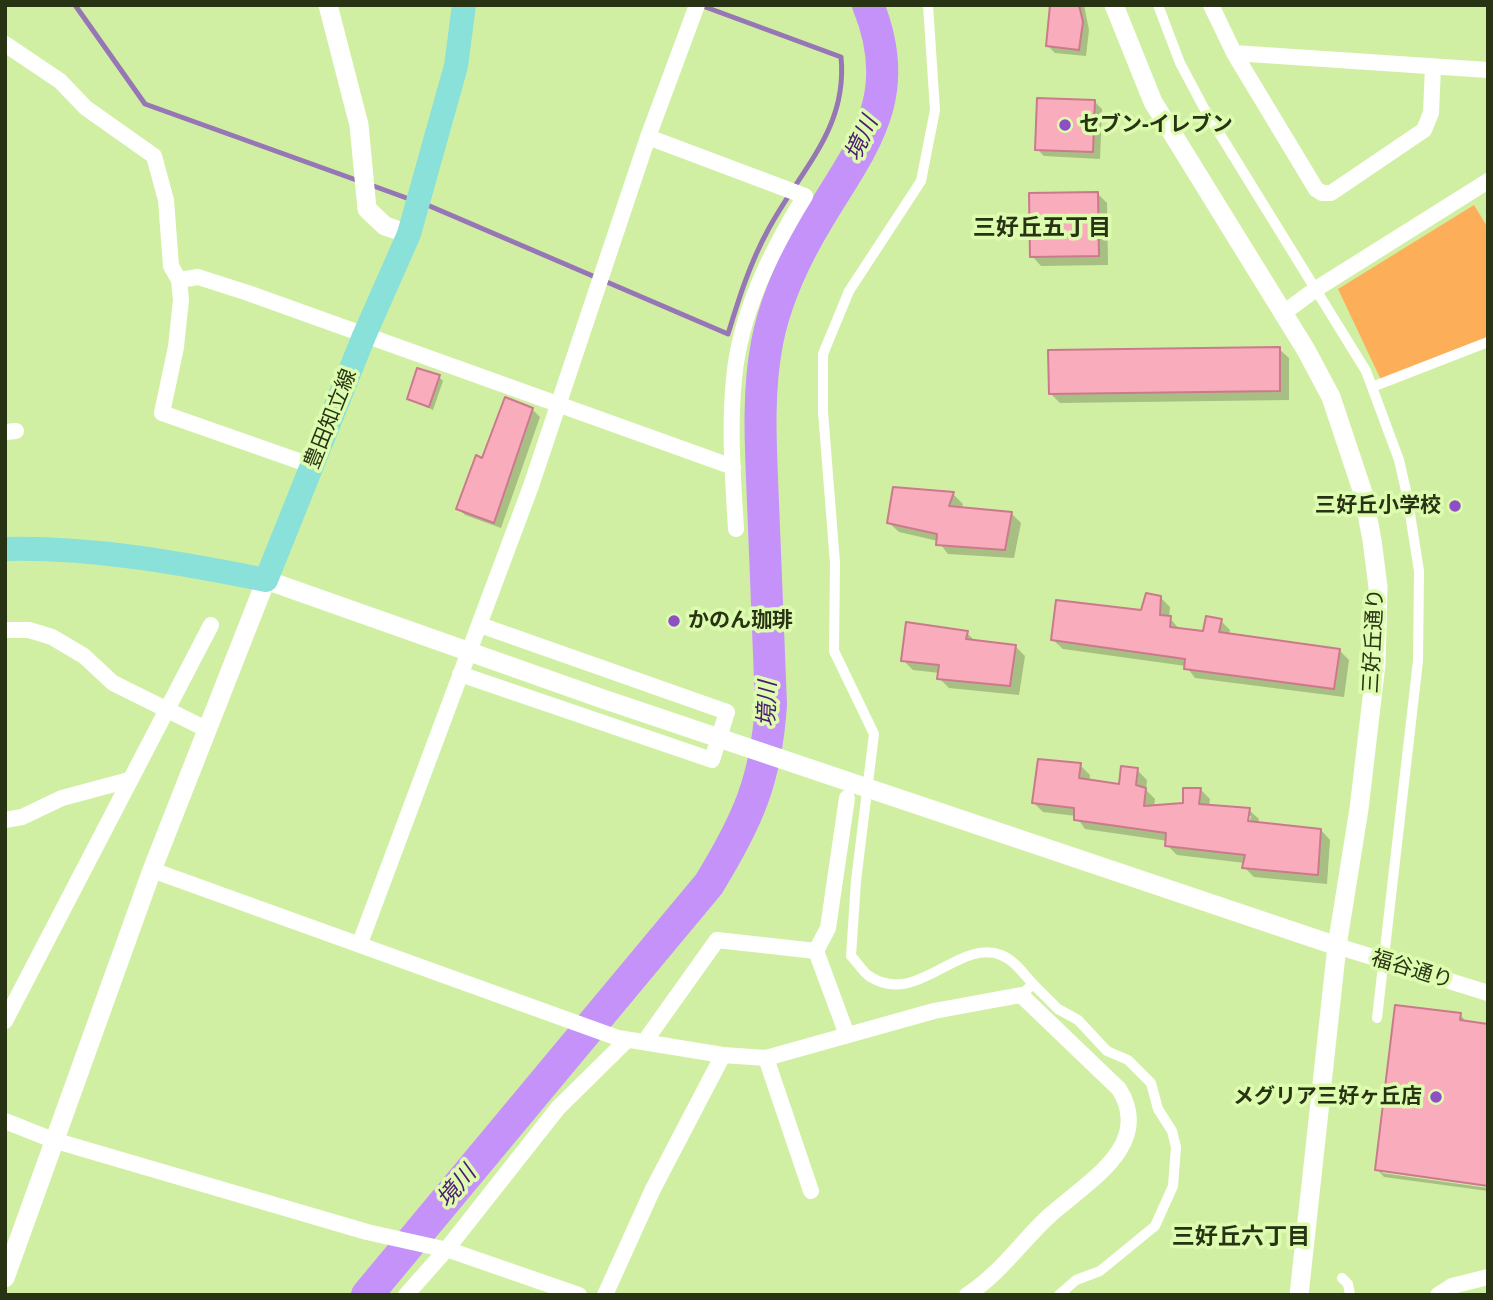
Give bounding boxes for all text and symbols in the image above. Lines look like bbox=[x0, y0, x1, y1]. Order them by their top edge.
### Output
water label: 境川 bbox=[840, 112, 884, 166]
place label: セブン-イレブン bbox=[1079, 112, 1233, 138]
marker: セブン-イレブン bbox=[1057, 117, 1073, 133]
district label: 三好丘五丁目 bbox=[973, 214, 1111, 242]
street label: 豊田知立線 bbox=[300, 366, 362, 472]
place label: 三好丘小学校 bbox=[1315, 493, 1441, 519]
marker: 三好丘小学校 bbox=[1447, 498, 1463, 514]
street label: 三好丘通り bbox=[1359, 588, 1389, 694]
place label: かのん珈琲 bbox=[688, 608, 793, 634]
marker: かのん珈琲 bbox=[666, 613, 682, 629]
water label: 境川 bbox=[753, 681, 783, 727]
street label: 福谷通り bbox=[1368, 946, 1456, 994]
place label: メグリア三好ヶ丘店 bbox=[1233, 1084, 1422, 1110]
marker: メグリア三好ヶ丘店 bbox=[1428, 1089, 1444, 1105]
water label: 境川 bbox=[432, 1161, 482, 1213]
district label: 三好丘六丁目 bbox=[1172, 1223, 1310, 1251]

